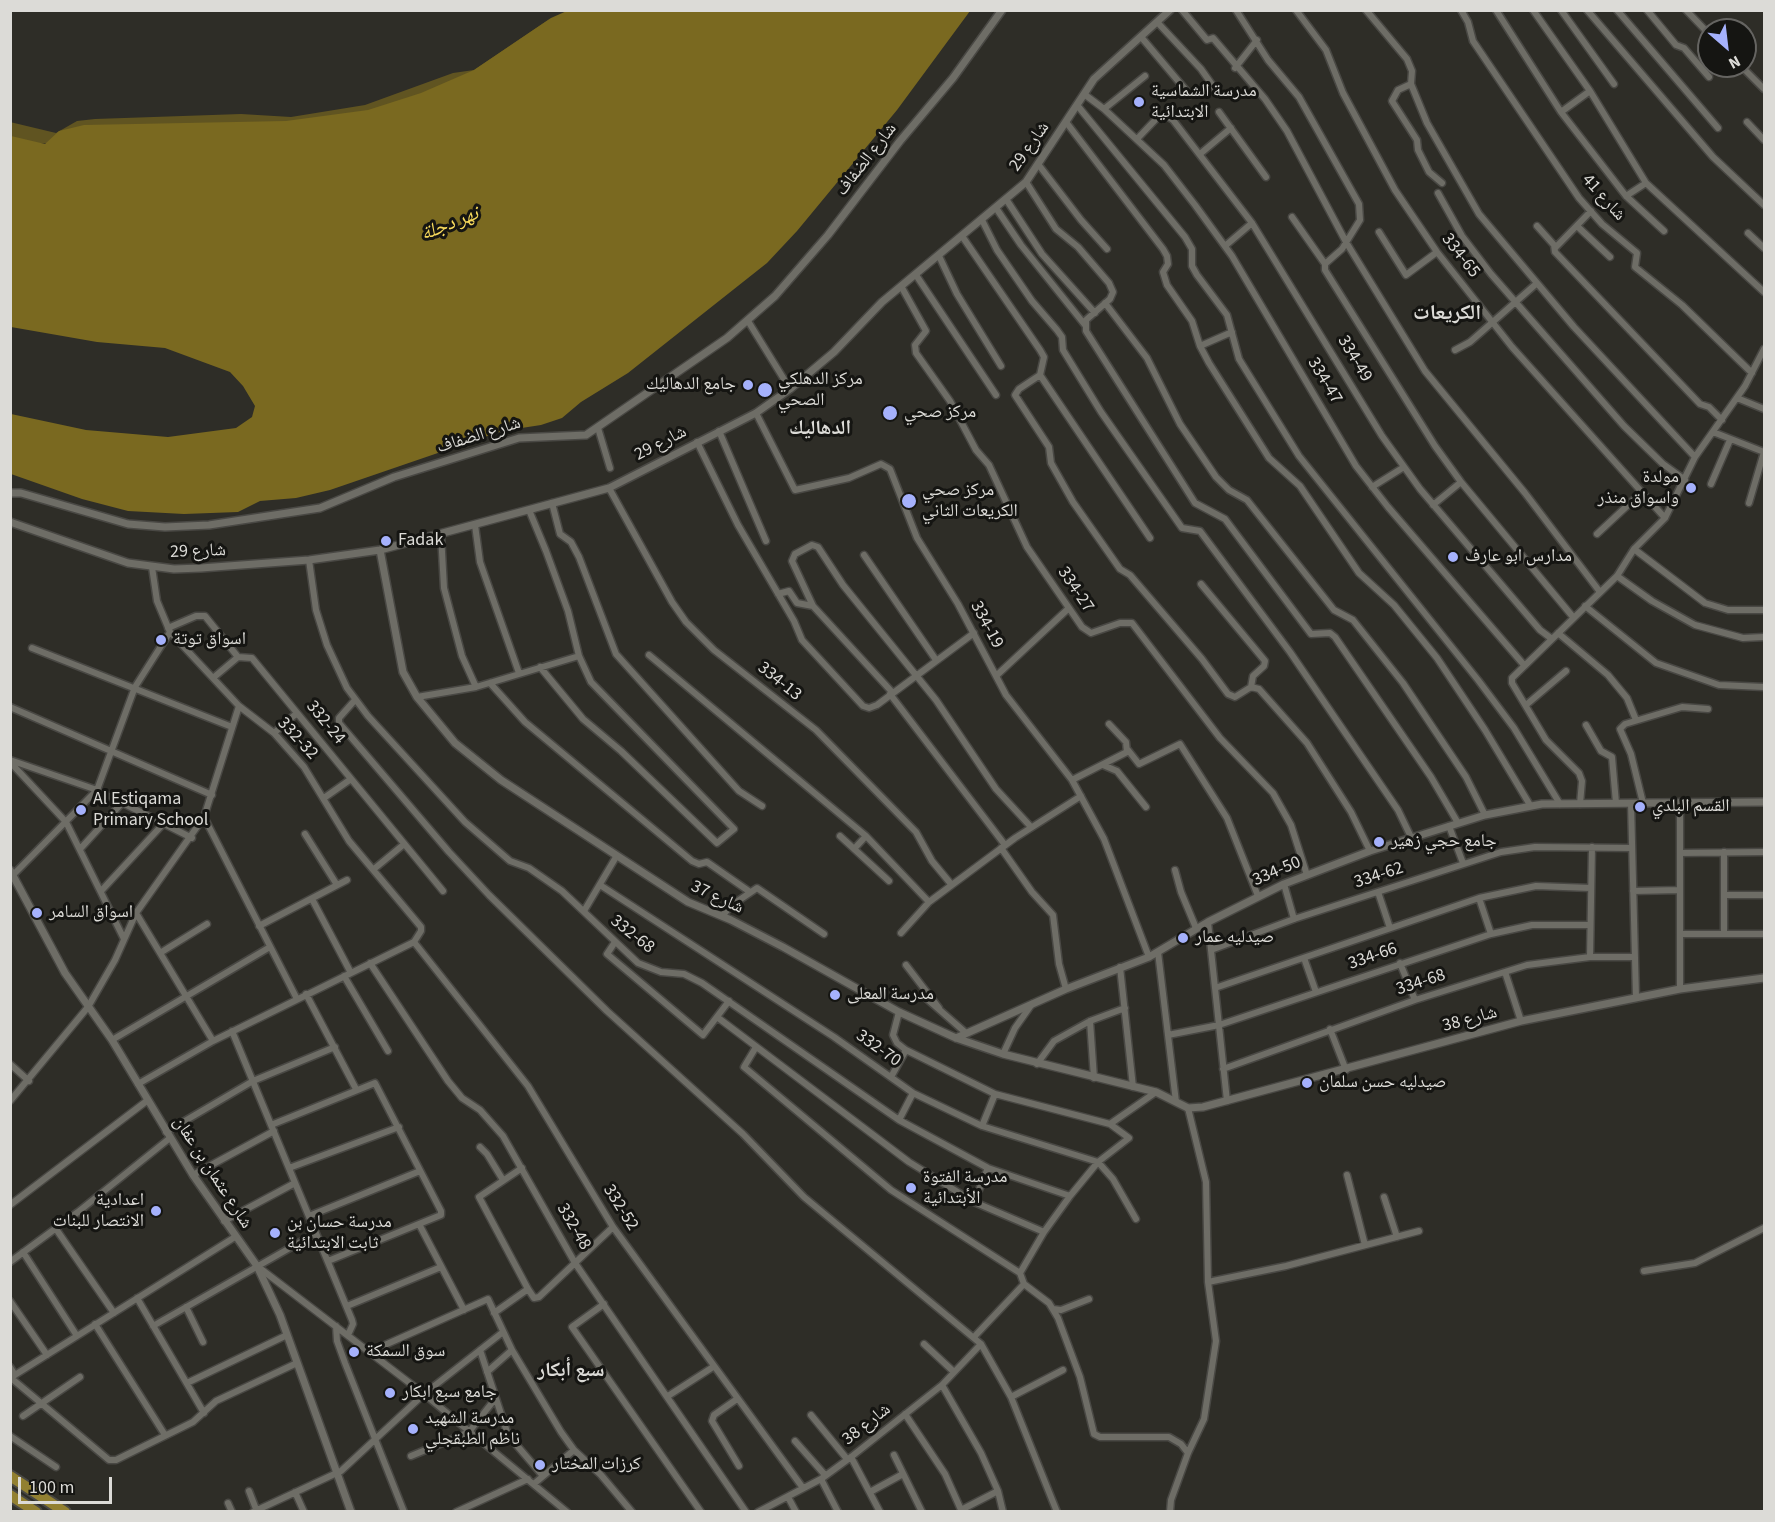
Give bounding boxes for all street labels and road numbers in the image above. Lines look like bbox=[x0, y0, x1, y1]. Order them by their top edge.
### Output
street label: شارع 29 bbox=[1005, 118, 1055, 176]
street label: شارع الضفاف bbox=[832, 119, 902, 201]
street label: شارع 41 bbox=[1576, 170, 1630, 226]
street label: 334-65 bbox=[1436, 230, 1484, 282]
street label: 334-49 bbox=[1332, 332, 1376, 386]
street label: 334-47 bbox=[1302, 354, 1346, 408]
street label: شارع الضفاف bbox=[434, 413, 524, 459]
street label: شارع 29 bbox=[631, 422, 691, 466]
street label: شارع 29 bbox=[170, 540, 226, 564]
street label: 334-27 bbox=[1052, 563, 1098, 617]
street label: 334-19 bbox=[965, 598, 1007, 652]
street label: 334-13 bbox=[753, 658, 805, 706]
street label: 332-24 bbox=[301, 697, 349, 749]
street label: 332-32 bbox=[272, 713, 322, 765]
street label: 334-50 bbox=[1250, 852, 1304, 892]
street label: 334-62 bbox=[1352, 858, 1406, 894]
street label: شارع 37 bbox=[687, 876, 747, 920]
street label: 332-68 bbox=[606, 911, 658, 959]
street label: 334-66 bbox=[1346, 939, 1400, 975]
street label: 334-68 bbox=[1394, 965, 1448, 1001]
street label: شارع 38 bbox=[1440, 1002, 1500, 1038]
street label: 332-70 bbox=[851, 1026, 905, 1072]
street label: شارع عثمان بن عفان bbox=[168, 1113, 256, 1233]
street label: 332-52 bbox=[598, 1181, 642, 1235]
street label: 332-48 bbox=[551, 1200, 595, 1254]
street label: شارع 38 bbox=[838, 1399, 896, 1451]

